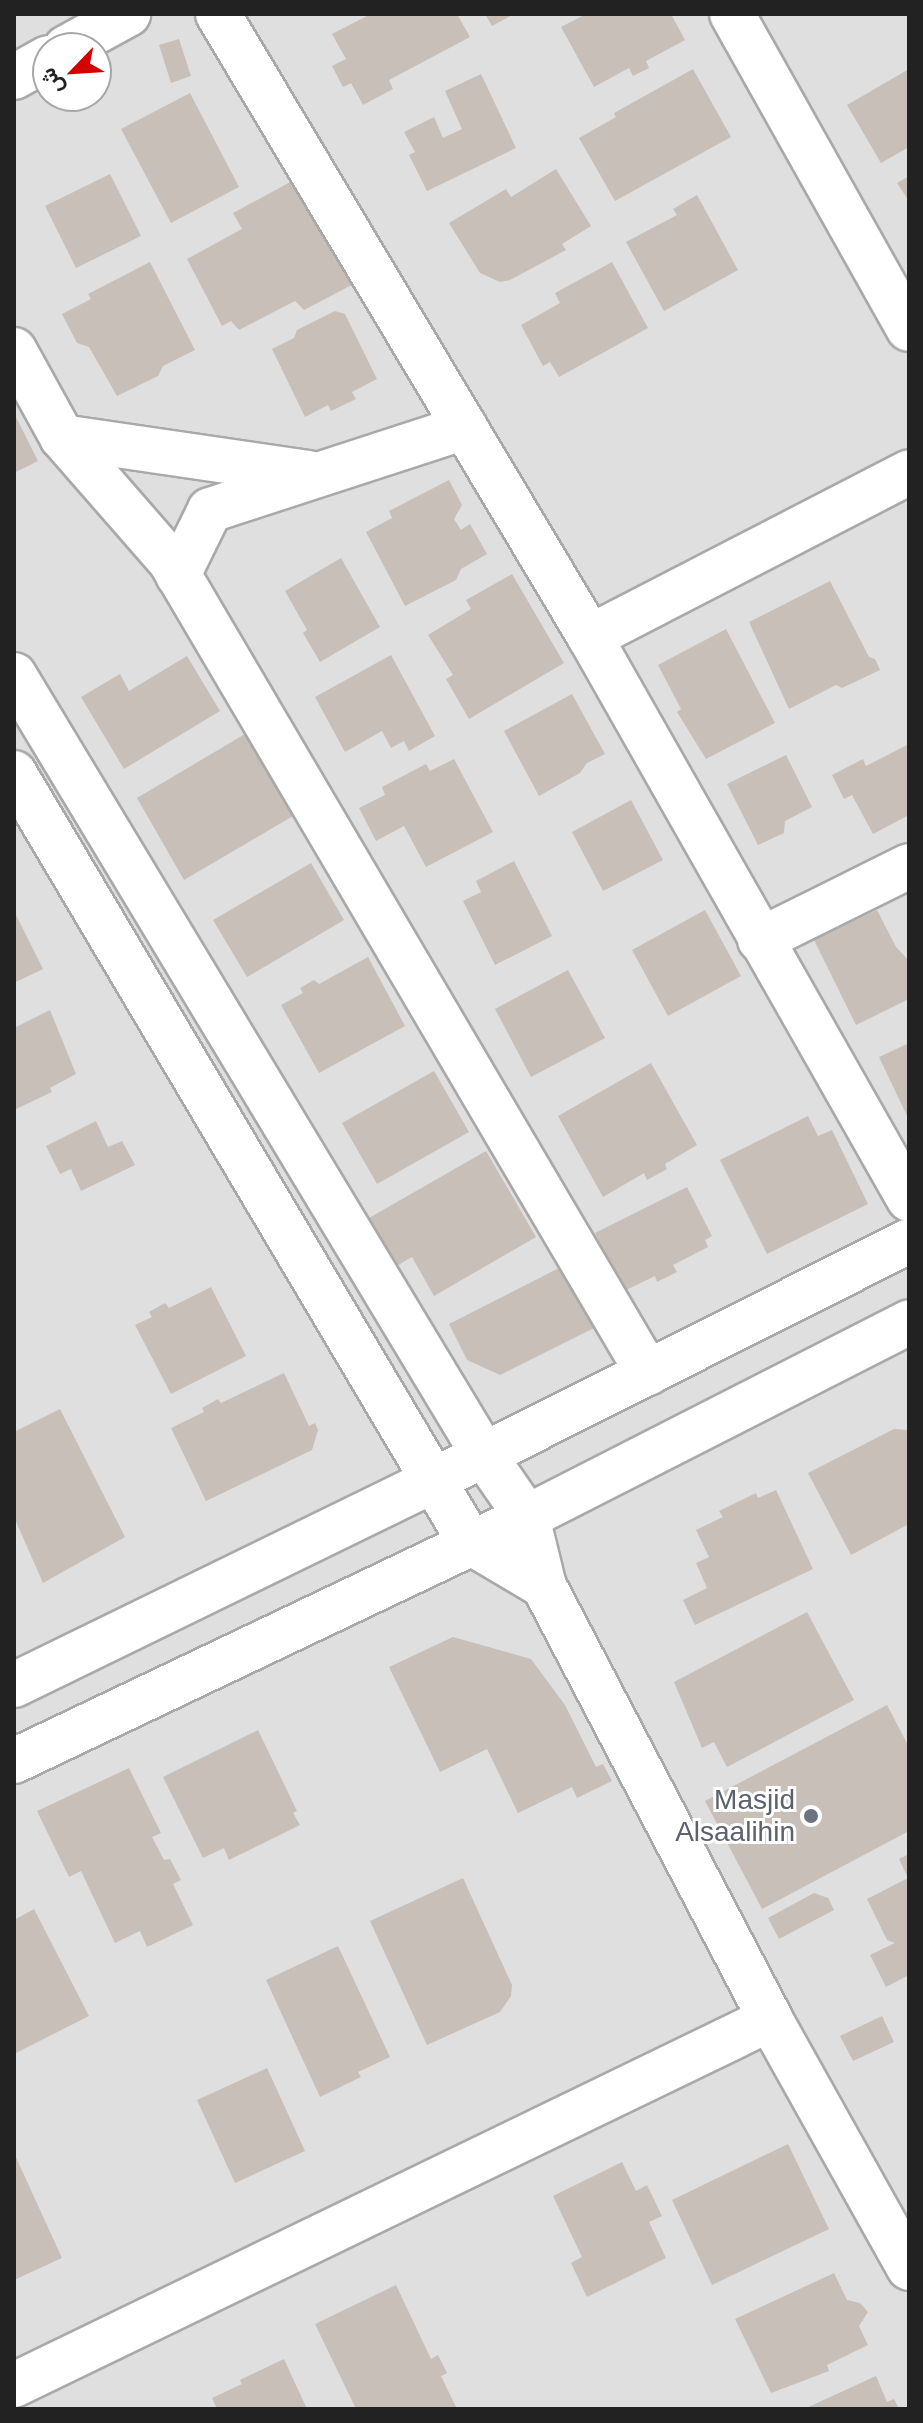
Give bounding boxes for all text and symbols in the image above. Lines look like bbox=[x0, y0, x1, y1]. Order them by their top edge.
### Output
north arrow bbox=[32, 32, 112, 112]
text: ش bbox=[35, 64, 69, 99]
place label: Masjid Alsaalihin bbox=[675, 1783, 795, 1849]
marker: Masjid Alsaalihin bbox=[802, 1807, 820, 1825]

